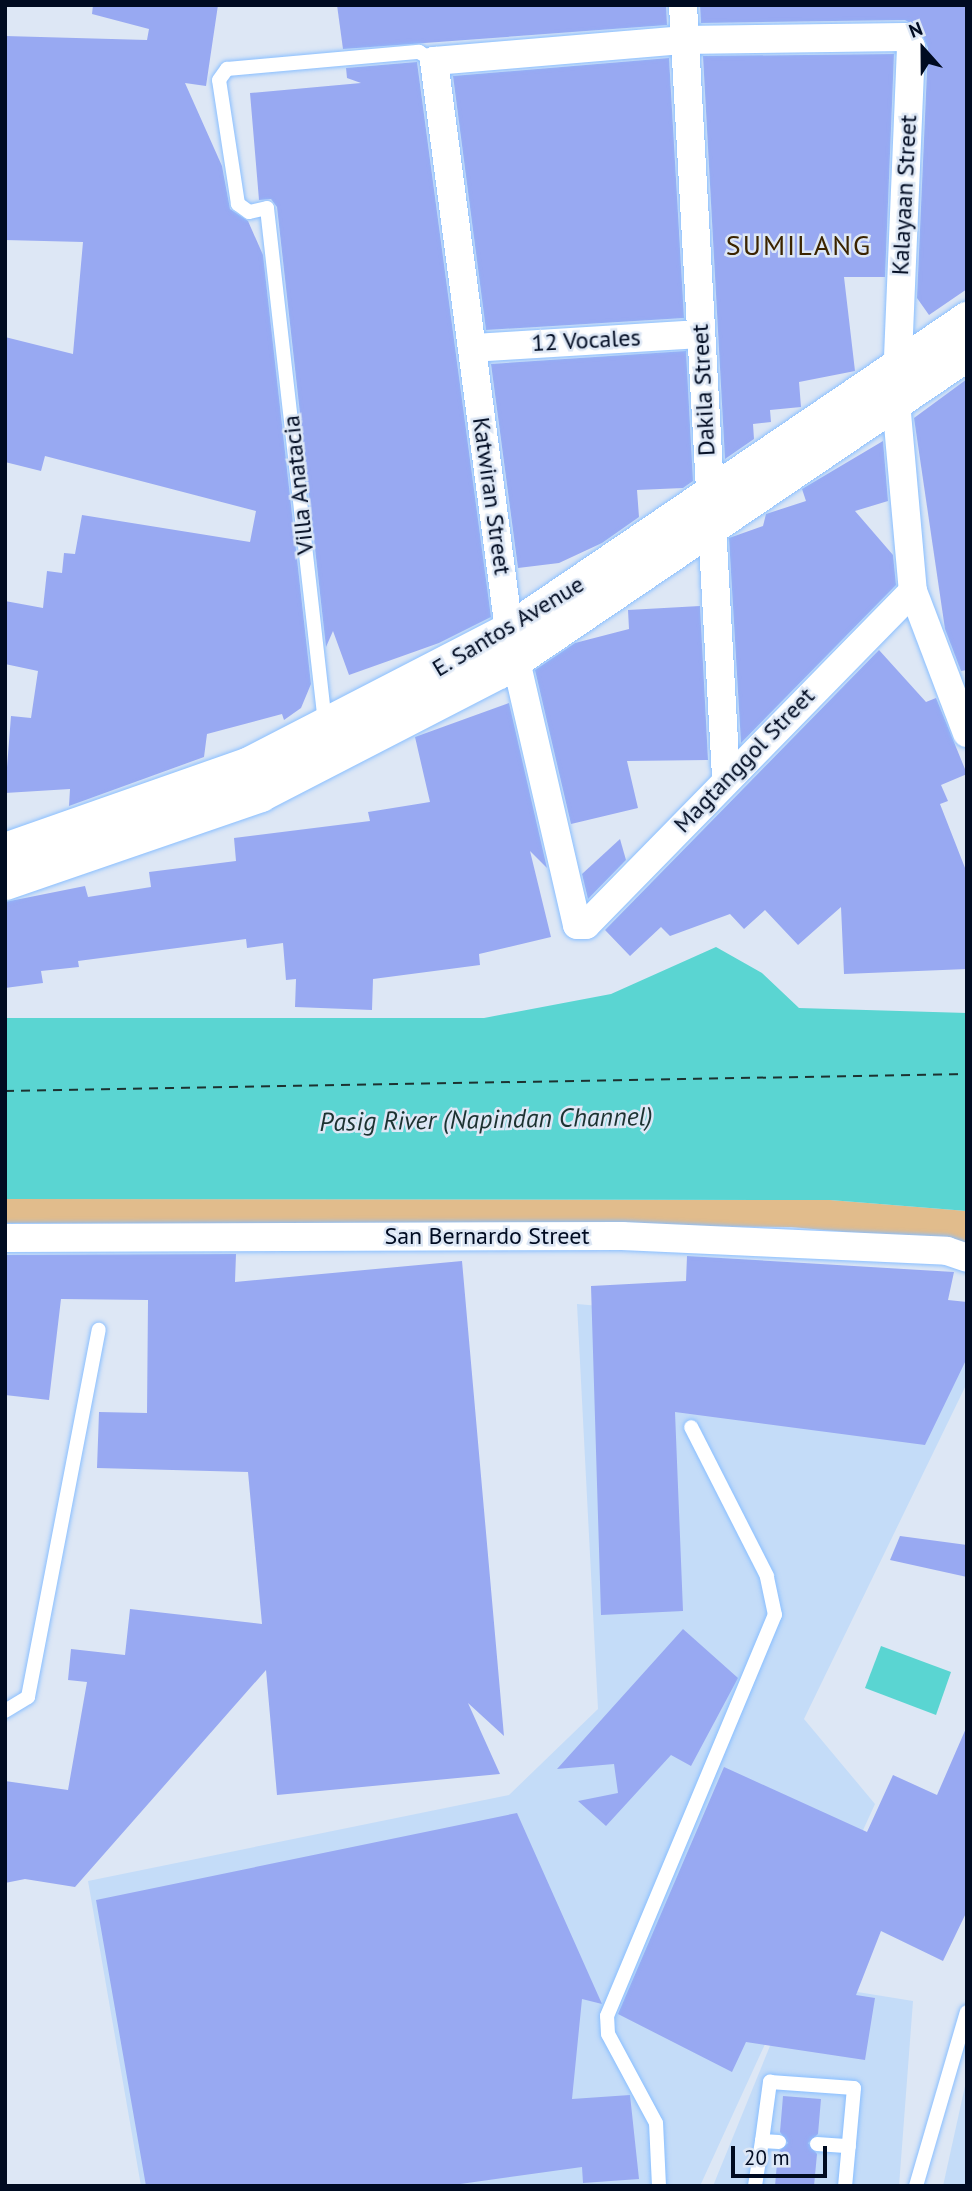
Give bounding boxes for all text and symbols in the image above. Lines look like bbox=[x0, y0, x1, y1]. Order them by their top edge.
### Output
north arrow bbox=[888, 14, 958, 84]
text: N bbox=[905, 16, 926, 43]
street label: Kalayaan Street bbox=[885, 114, 923, 276]
district label: SUMILANG bbox=[727, 228, 871, 262]
street label: 12 Vocales bbox=[530, 323, 642, 357]
street label: Dakila Street bbox=[685, 323, 721, 457]
street label: Villa Anatacia bbox=[276, 414, 320, 556]
street label: Katwiran Street bbox=[467, 415, 517, 577]
street label: E. Santos Avenue bbox=[426, 569, 590, 683]
street label: Magtanggol Street bbox=[668, 682, 820, 838]
water label: Pasig River (Napindan Channel) bbox=[319, 1100, 653, 1138]
street label: San Bernardo Street bbox=[384, 1222, 590, 1250]
scale bar bbox=[734, 2132, 830, 2176]
text: 20 m bbox=[744, 2144, 790, 2171]

